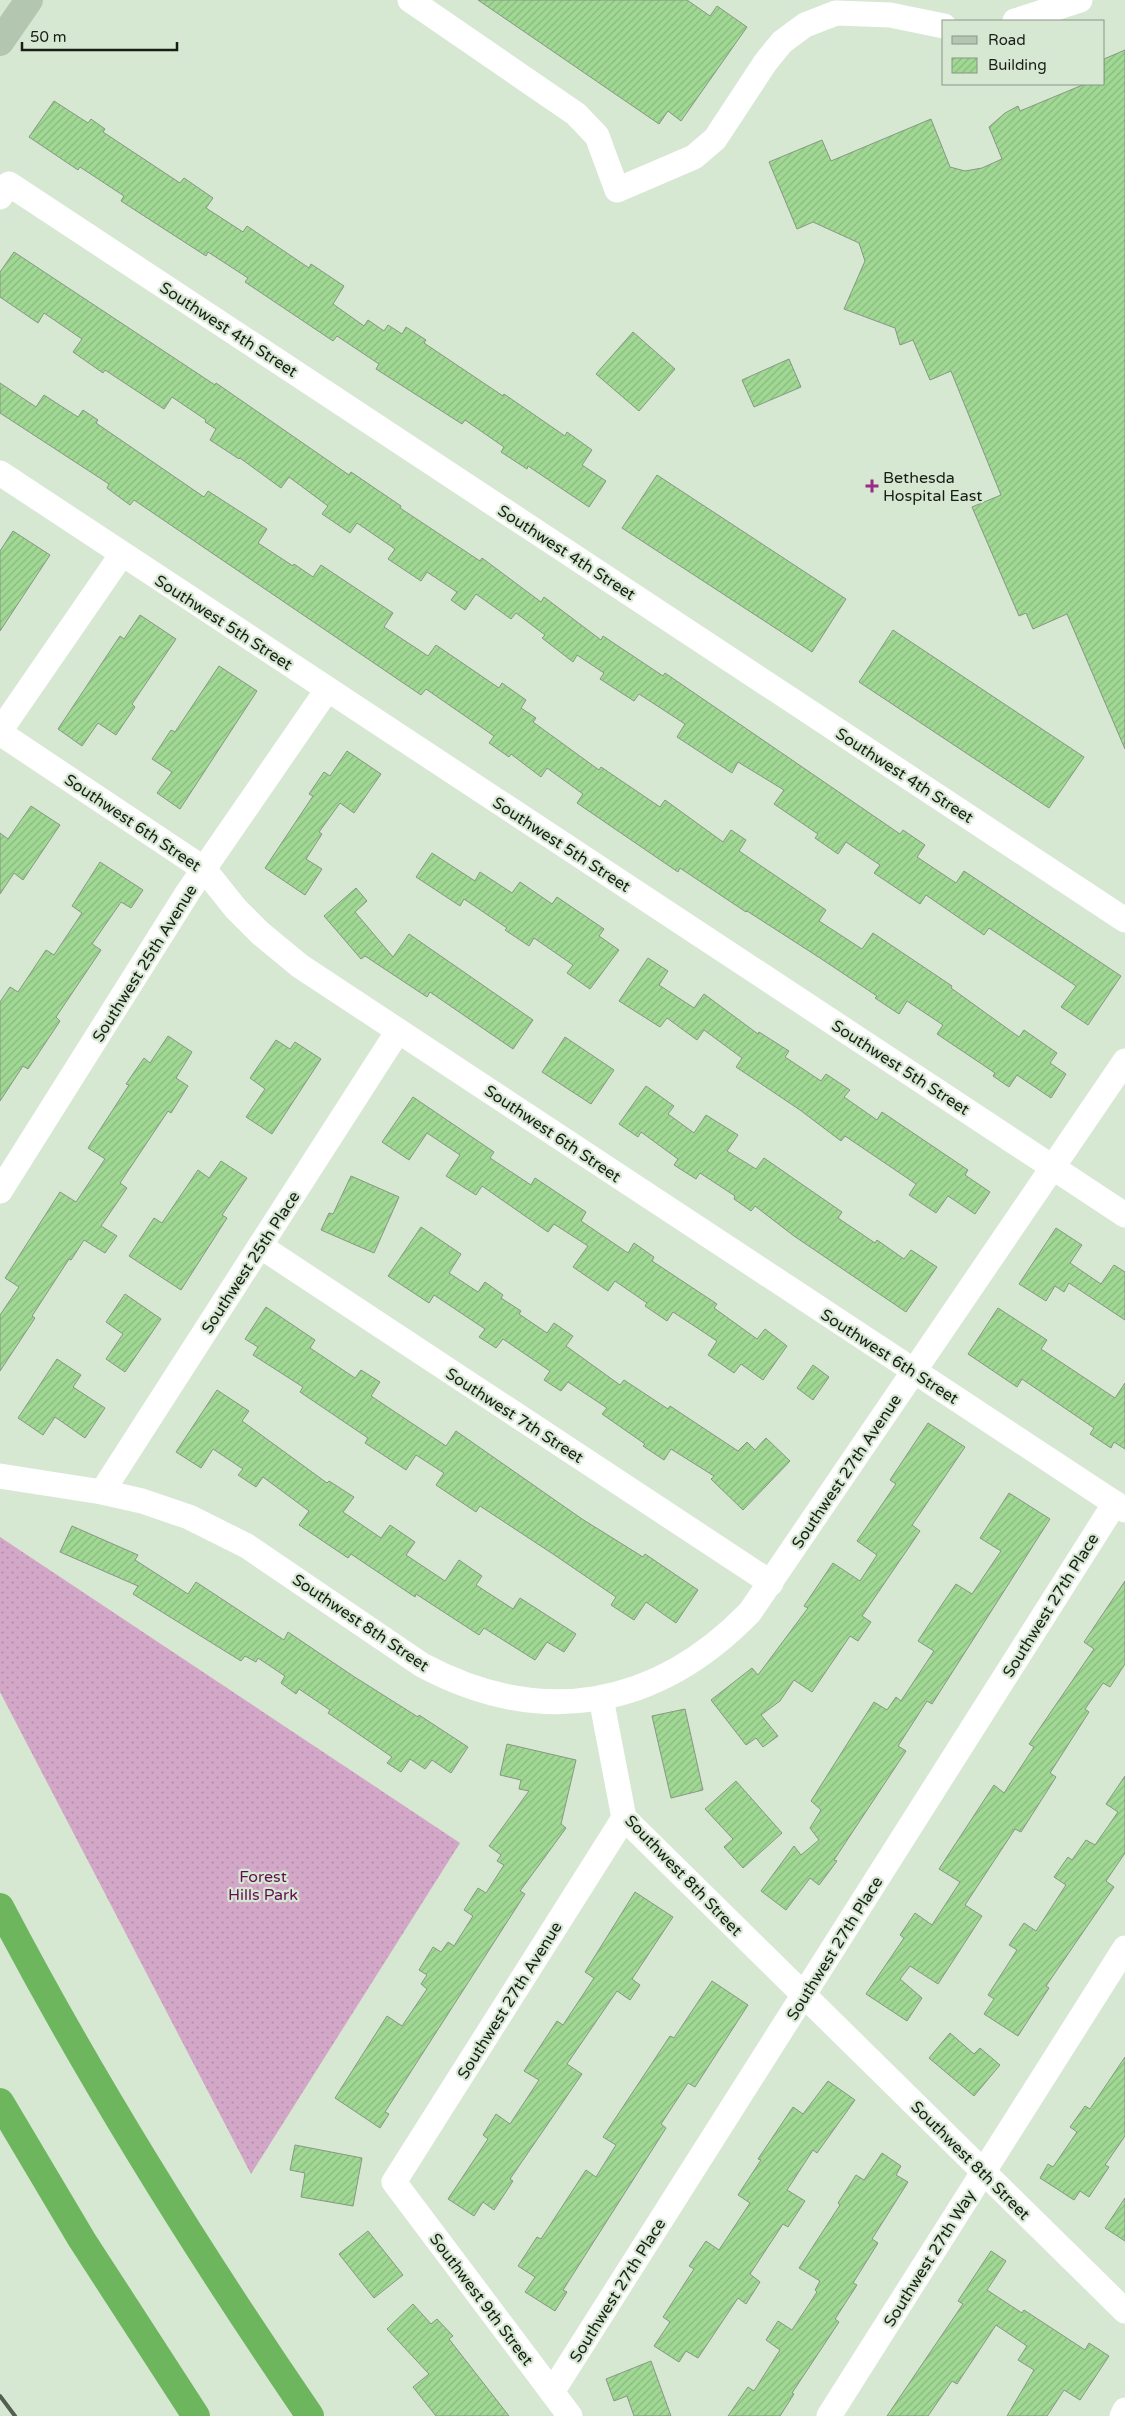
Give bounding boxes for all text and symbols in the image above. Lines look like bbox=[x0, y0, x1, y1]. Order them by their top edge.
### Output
scale bar bbox=[22, 20, 178, 52]
legend bbox=[942, 20, 1105, 85]
text: 50 m bbox=[30, 28, 67, 46]
text: Road bbox=[988, 31, 1026, 49]
text: Building bbox=[988, 56, 1047, 74]
street label: Southwest 4th Street bbox=[156, 278, 301, 382]
place label: Bethesda Hospital East bbox=[883, 468, 982, 506]
marker: Bethesda Hospital East bbox=[865, 479, 879, 493]
street label: Southwest 4th Street bbox=[494, 501, 639, 605]
street label: Southwest 5th Street bbox=[151, 571, 296, 675]
street label: Southwest 4th Street bbox=[832, 724, 977, 828]
street label: Southwest 6th Street bbox=[60, 770, 204, 876]
street label: Southwest 5th Street bbox=[489, 793, 634, 897]
street label: Southwest 25th Avenue bbox=[88, 881, 202, 1046]
street label: Southwest 5th Street bbox=[828, 1016, 973, 1120]
street label: Southwest 6th Street bbox=[480, 1081, 624, 1187]
street label: Southwest 25th Place bbox=[197, 1188, 304, 1338]
street label: Southwest 6th Street bbox=[817, 1305, 962, 1409]
street label: Southwest 7th Street bbox=[442, 1364, 587, 1468]
street label: Southwest 27th Avenue bbox=[788, 1391, 906, 1553]
street label: Southwest 27th Place bbox=[998, 1530, 1103, 1681]
street label: Southwest 8th Street bbox=[288, 1570, 432, 1676]
street label: Southwest 8th Street bbox=[620, 1811, 746, 1940]
park label: Forest Hills Park bbox=[228, 1867, 298, 1905]
street label: Southwest 27th Place bbox=[782, 1873, 887, 2024]
street label: Southwest 27th Avenue bbox=[453, 1918, 567, 2083]
street label: Southwest 8th Street bbox=[907, 2097, 1034, 2224]
street label: Southwest 27th Way bbox=[880, 2186, 980, 2331]
street label: Southwest 27th Place bbox=[565, 2215, 670, 2366]
street label: Southwest 9th Street bbox=[425, 2230, 537, 2370]

